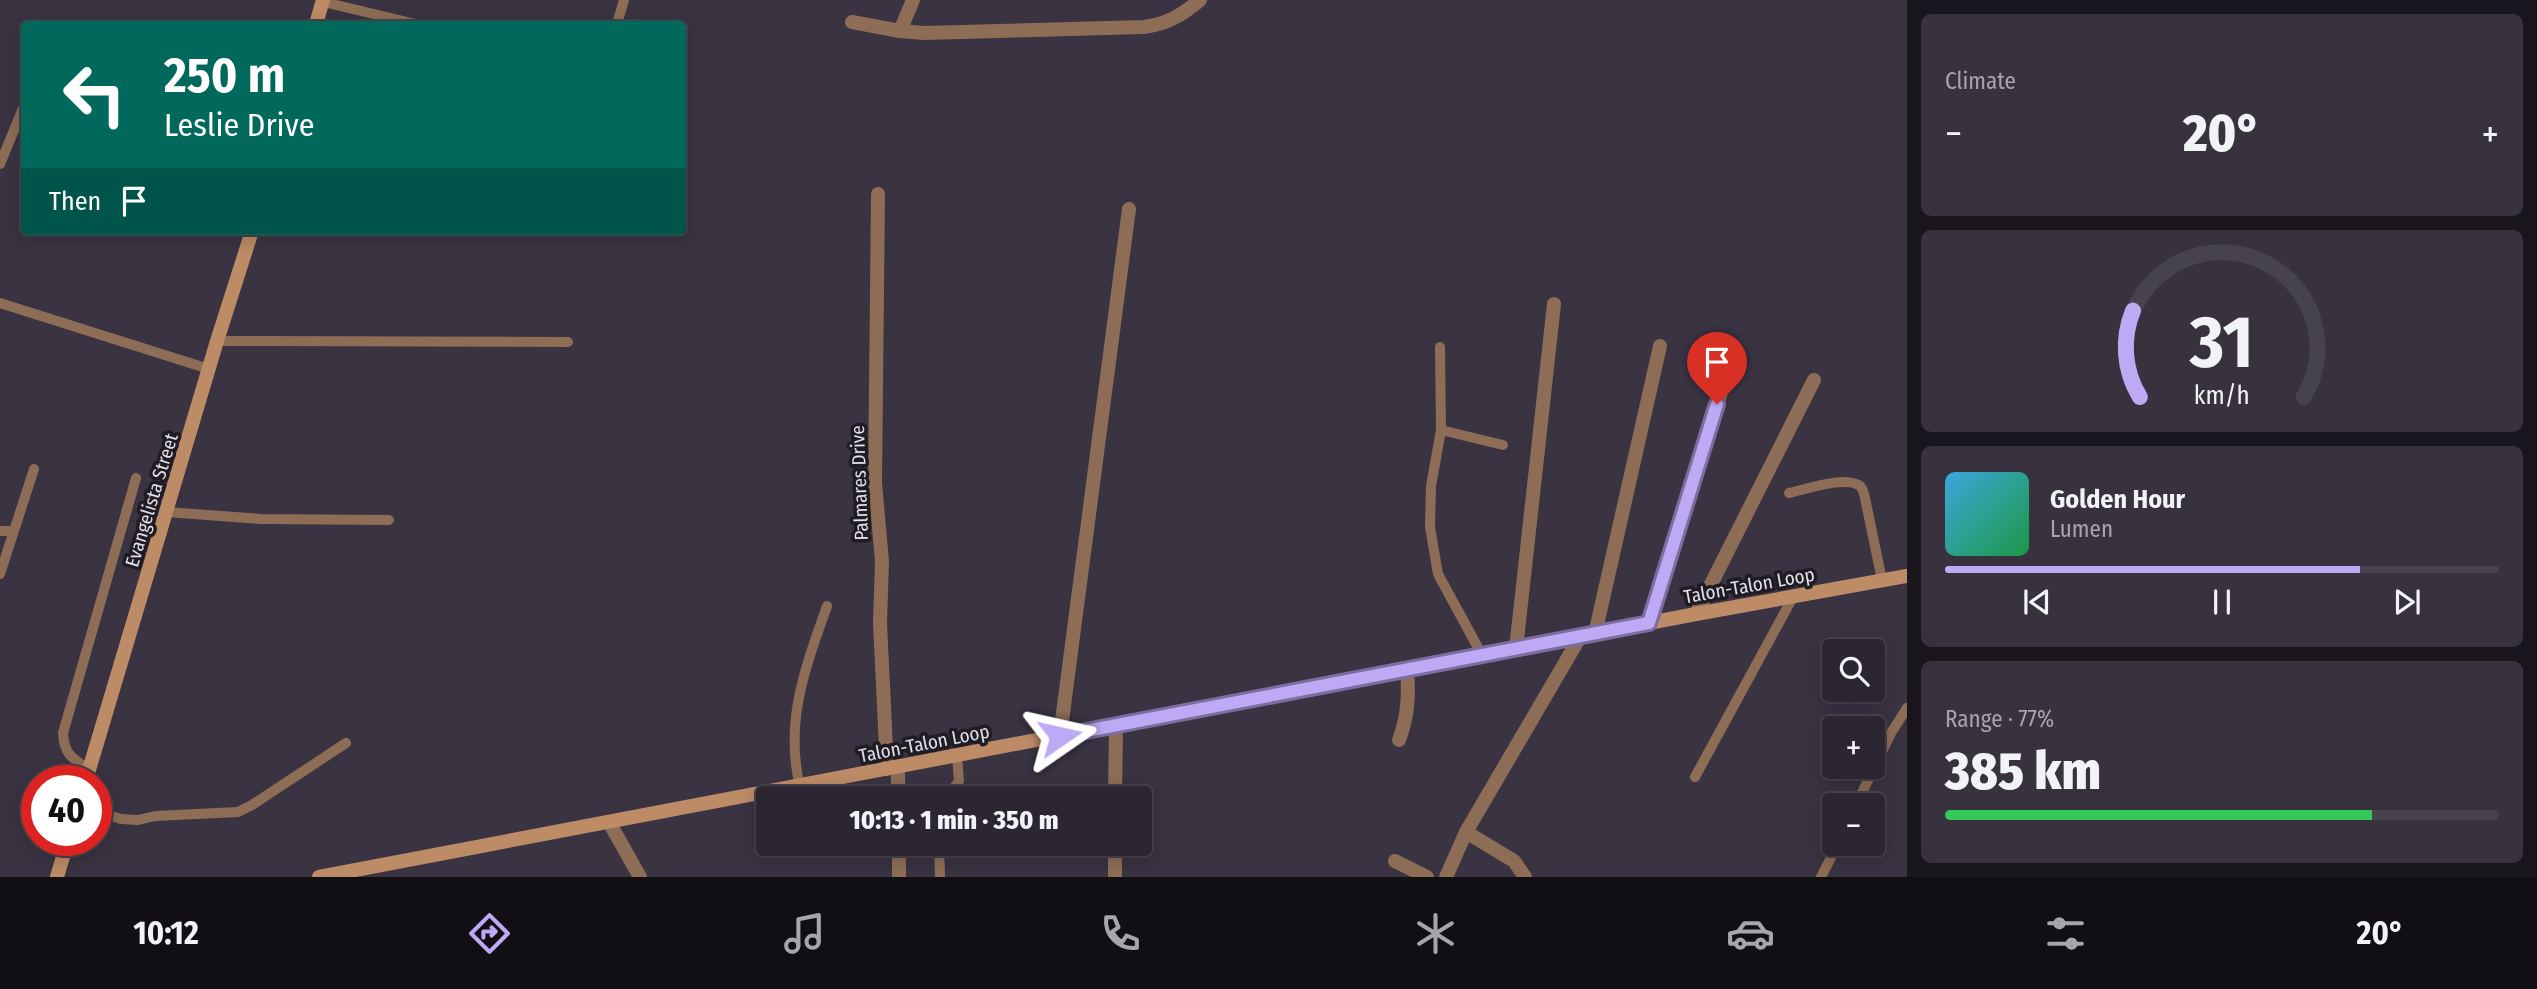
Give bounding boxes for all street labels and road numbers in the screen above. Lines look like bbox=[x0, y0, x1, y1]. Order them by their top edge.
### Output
street label: Palmares Drive bbox=[846, 425, 873, 541]
street label: Evangelista Street bbox=[120, 430, 183, 570]
street label: Talon-Talon Loop bbox=[1682, 563, 1816, 608]
street label: Talon-Talon Loop bbox=[857, 720, 991, 767]

